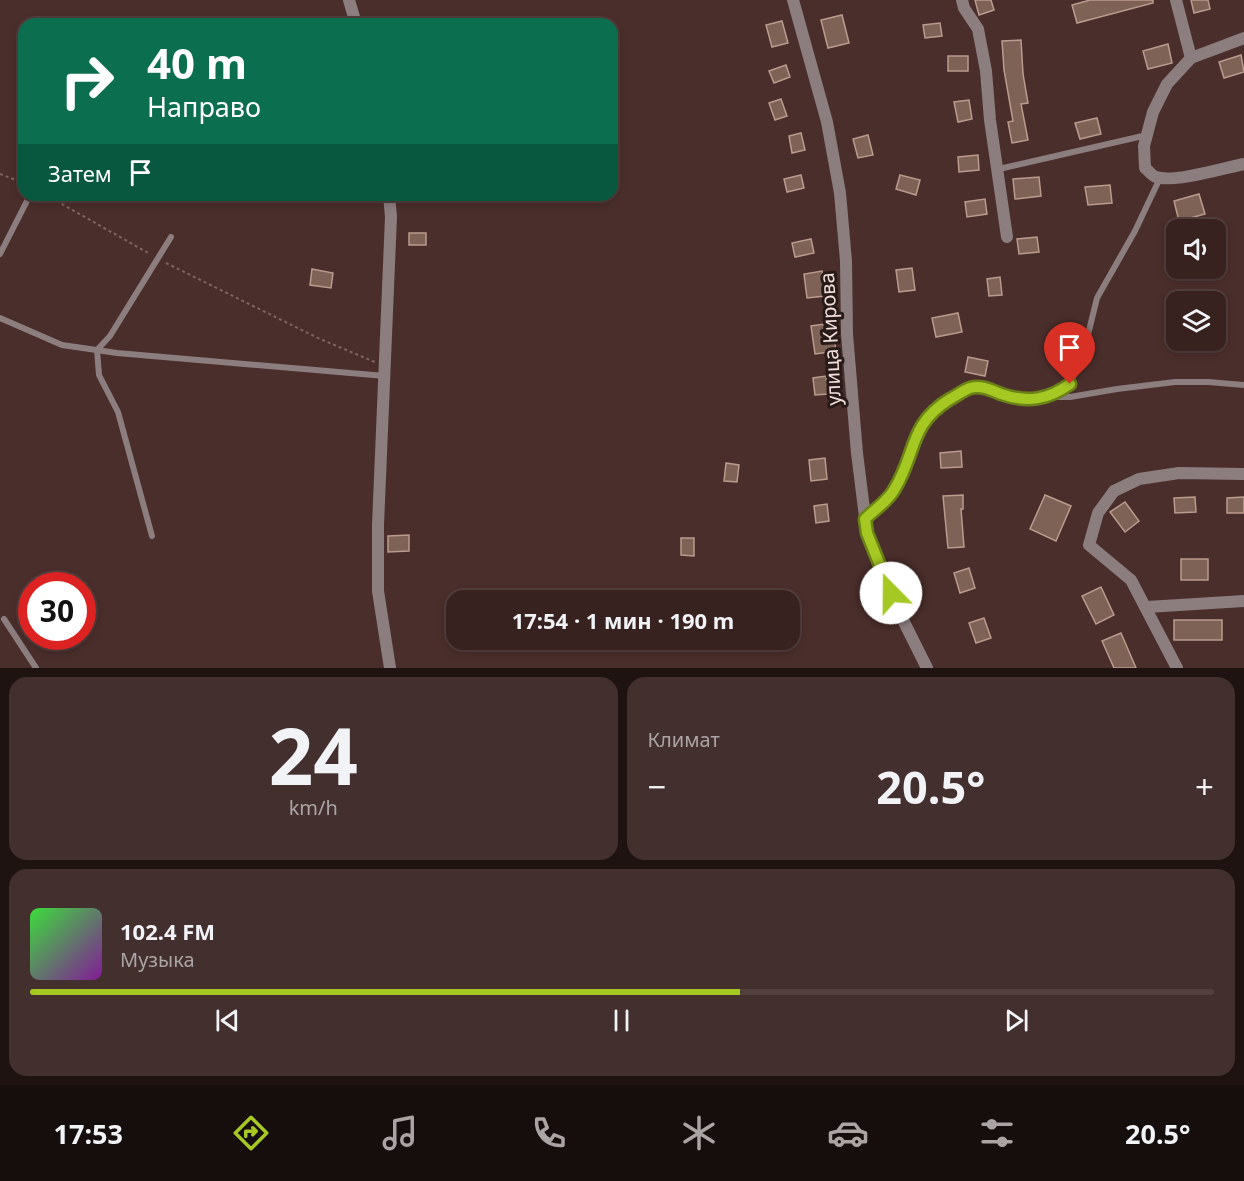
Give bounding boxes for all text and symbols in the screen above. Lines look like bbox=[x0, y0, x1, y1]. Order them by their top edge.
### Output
text: 40 m bbox=[147, 34, 247, 91]
icon: right bbox=[48, 42, 126, 120]
text: Направо bbox=[147, 88, 261, 125]
icon: arrive bbox=[124, 156, 157, 189]
text: Затем bbox=[48, 158, 112, 188]
map controls bbox=[1166, 219, 1226, 351]
button: sound bbox=[1166, 219, 1226, 279]
street label: улица Кирова bbox=[813, 272, 847, 406]
button: layers bbox=[1166, 291, 1226, 351]
pin bbox=[1044, 322, 1095, 384]
icon: arrive bbox=[1053, 331, 1086, 364]
position arrow bbox=[859, 561, 923, 625]
speed limit sign: 30 bbox=[18, 572, 96, 650]
text: 17:54 · 1 мин · 190 m bbox=[512, 605, 734, 635]
text: 24 bbox=[269, 702, 358, 808]
text: Климат bbox=[648, 726, 720, 753]
text: 20.5° bbox=[876, 756, 985, 817]
text: − bbox=[648, 764, 666, 809]
text: + bbox=[1195, 764, 1214, 809]
text: km/h bbox=[289, 794, 338, 821]
text: 102.4 FM bbox=[120, 916, 215, 946]
text: Музыка bbox=[120, 946, 195, 973]
icon: previous bbox=[211, 1004, 244, 1037]
icon: pause bbox=[605, 1004, 638, 1037]
icon: next bbox=[1000, 1004, 1033, 1037]
icon: directions bbox=[230, 1112, 272, 1154]
icon: music bbox=[379, 1112, 421, 1154]
icon: phone bbox=[528, 1112, 570, 1154]
icon: climate bbox=[678, 1112, 720, 1154]
icon: car bbox=[827, 1112, 869, 1154]
icon: filters bbox=[976, 1112, 1018, 1154]
text: 17:53 bbox=[54, 1115, 123, 1152]
text: 20.5° bbox=[1125, 1115, 1190, 1152]

